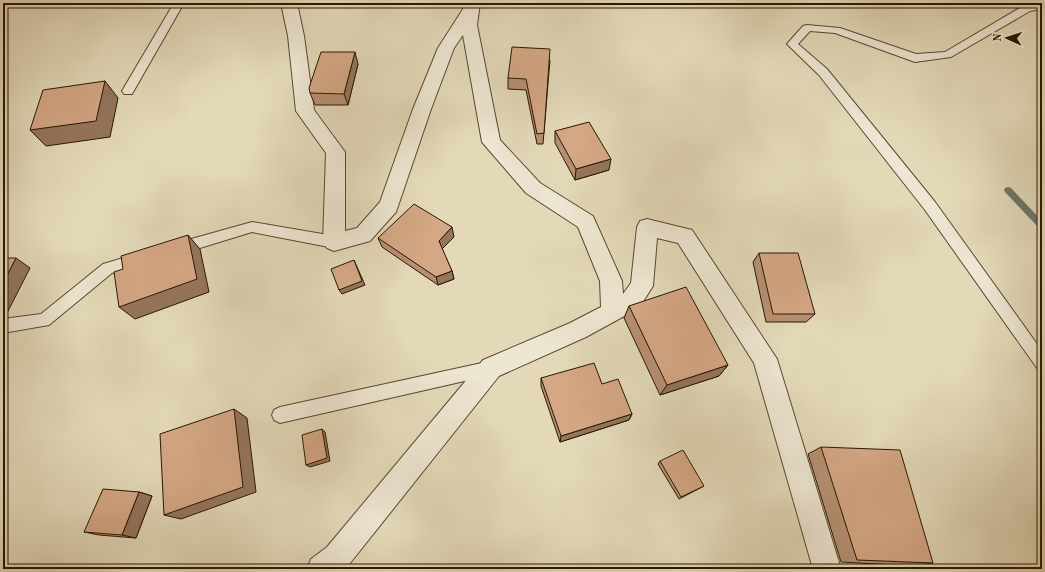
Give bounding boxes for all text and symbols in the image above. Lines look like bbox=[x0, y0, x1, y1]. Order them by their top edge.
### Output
north arrow bbox=[987, 18, 1027, 58]
text: N bbox=[993, 32, 1004, 42]

